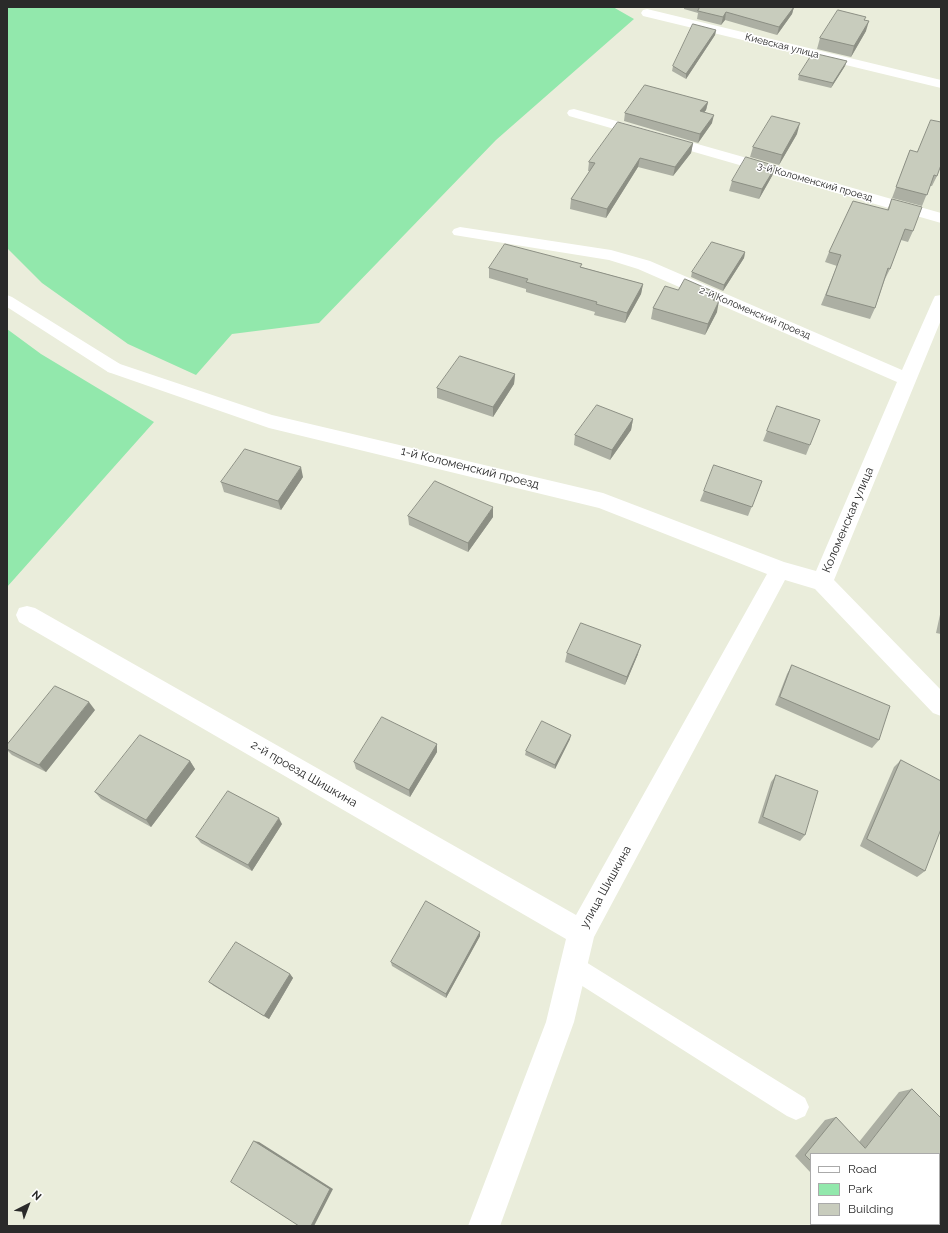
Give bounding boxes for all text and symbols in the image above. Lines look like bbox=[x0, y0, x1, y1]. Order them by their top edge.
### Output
street label: Киевская улица bbox=[744, 31, 820, 61]
street label: 3-й Коломенский проезд bbox=[756, 160, 874, 204]
street label: 2-й Коломенский проезд bbox=[698, 284, 812, 342]
street label: 1-й Коломенский проезд bbox=[399, 444, 541, 492]
street label: Коломенская улица bbox=[819, 465, 877, 575]
street label: 2-й проезд Шишкина bbox=[248, 738, 360, 810]
street label: улица Шишкина bbox=[577, 843, 635, 931]
legend bbox=[810, 1153, 940, 1225]
text: Road bbox=[848, 1162, 877, 1176]
text: Park bbox=[848, 1182, 873, 1196]
north arrow bbox=[8, 1185, 48, 1225]
text: N bbox=[29, 1188, 44, 1203]
text: Building bbox=[848, 1202, 894, 1216]

